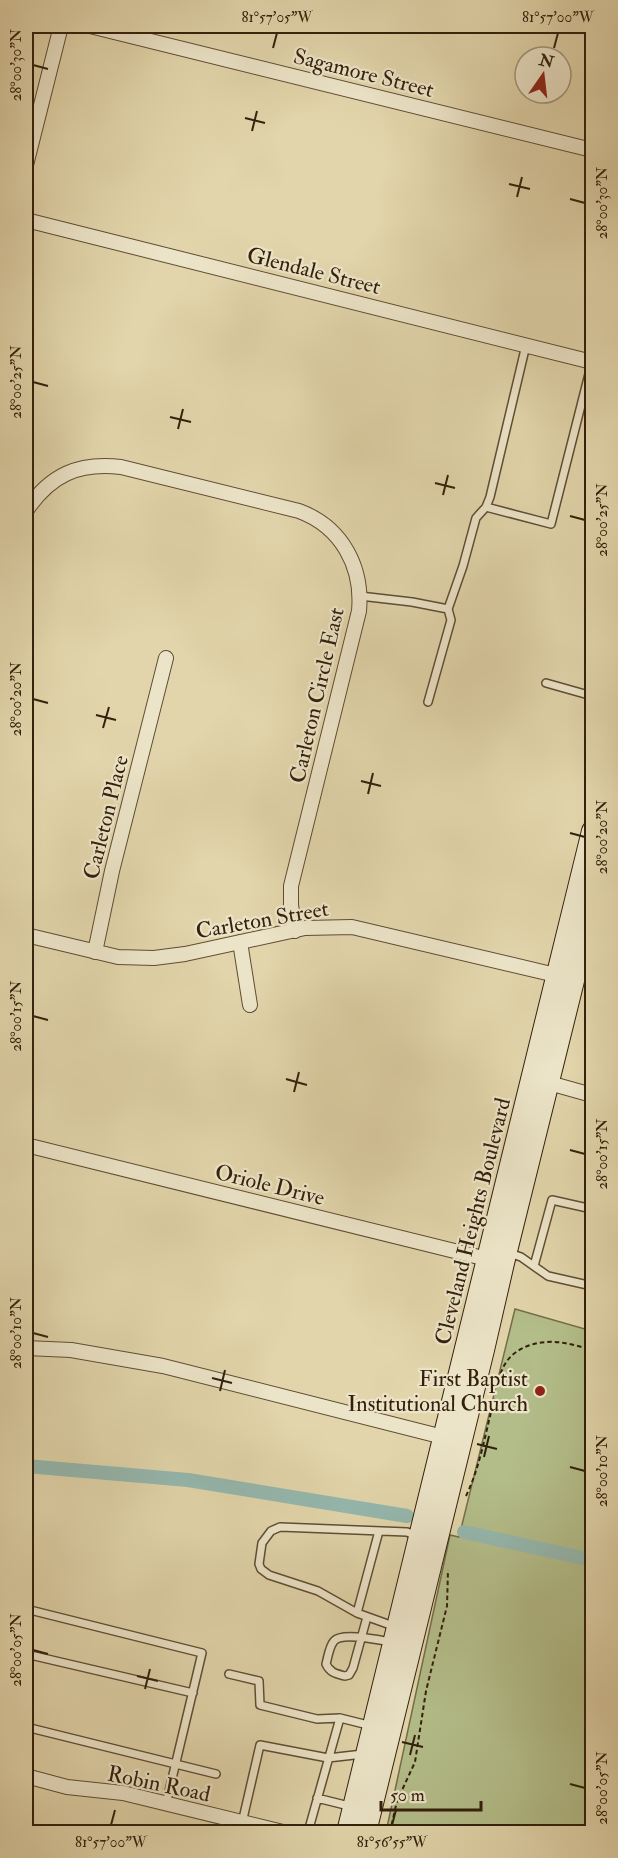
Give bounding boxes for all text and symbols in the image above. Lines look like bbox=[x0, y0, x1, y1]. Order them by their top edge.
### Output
text: 81°57'05"W bbox=[241, 8, 313, 27]
text: 81°57'00"W bbox=[522, 8, 595, 27]
text: 28°00'30"N bbox=[7, 28, 26, 101]
street label: Sagamore Street bbox=[291, 42, 437, 104]
north arrow bbox=[513, 45, 573, 105]
text: N bbox=[536, 50, 556, 73]
text: 28°00'30"N bbox=[593, 166, 612, 239]
street label: Glendale Street bbox=[244, 241, 384, 301]
text: 28°00'25"N bbox=[7, 345, 26, 419]
text: 28°00'25"N bbox=[593, 483, 612, 557]
street label: Carleton Circle East bbox=[283, 605, 351, 786]
text: 28°00'20"N bbox=[7, 661, 26, 736]
street label: Carleton Place bbox=[77, 752, 135, 882]
text: 28°00'20"N bbox=[593, 799, 612, 874]
street label: Carleton Street bbox=[193, 895, 331, 945]
text: 28°00'15"N bbox=[7, 980, 26, 1052]
street label: Cleveland Heights Boulevard bbox=[429, 1095, 517, 1348]
text: 28°00'15"N bbox=[593, 1118, 612, 1190]
street label: Oriole Drive bbox=[212, 1158, 328, 1212]
text: 28°00'10"N bbox=[7, 1296, 26, 1369]
place label: First Baptist Institutional Church bbox=[347, 1365, 528, 1418]
marker: First Baptist Institutional Church bbox=[533, 1384, 547, 1398]
text: 28°00'10"N bbox=[593, 1434, 612, 1507]
text: 28°00'05"N bbox=[7, 1613, 26, 1687]
text: 28°00'05"N bbox=[593, 1751, 612, 1825]
street label: Robin Road bbox=[105, 1759, 213, 1809]
scale bar bbox=[381, 1774, 482, 1812]
text: 50 m bbox=[390, 1784, 425, 1807]
text: 81°57'00"W bbox=[75, 1833, 148, 1852]
text: 81°56'55"W bbox=[357, 1833, 428, 1852]

